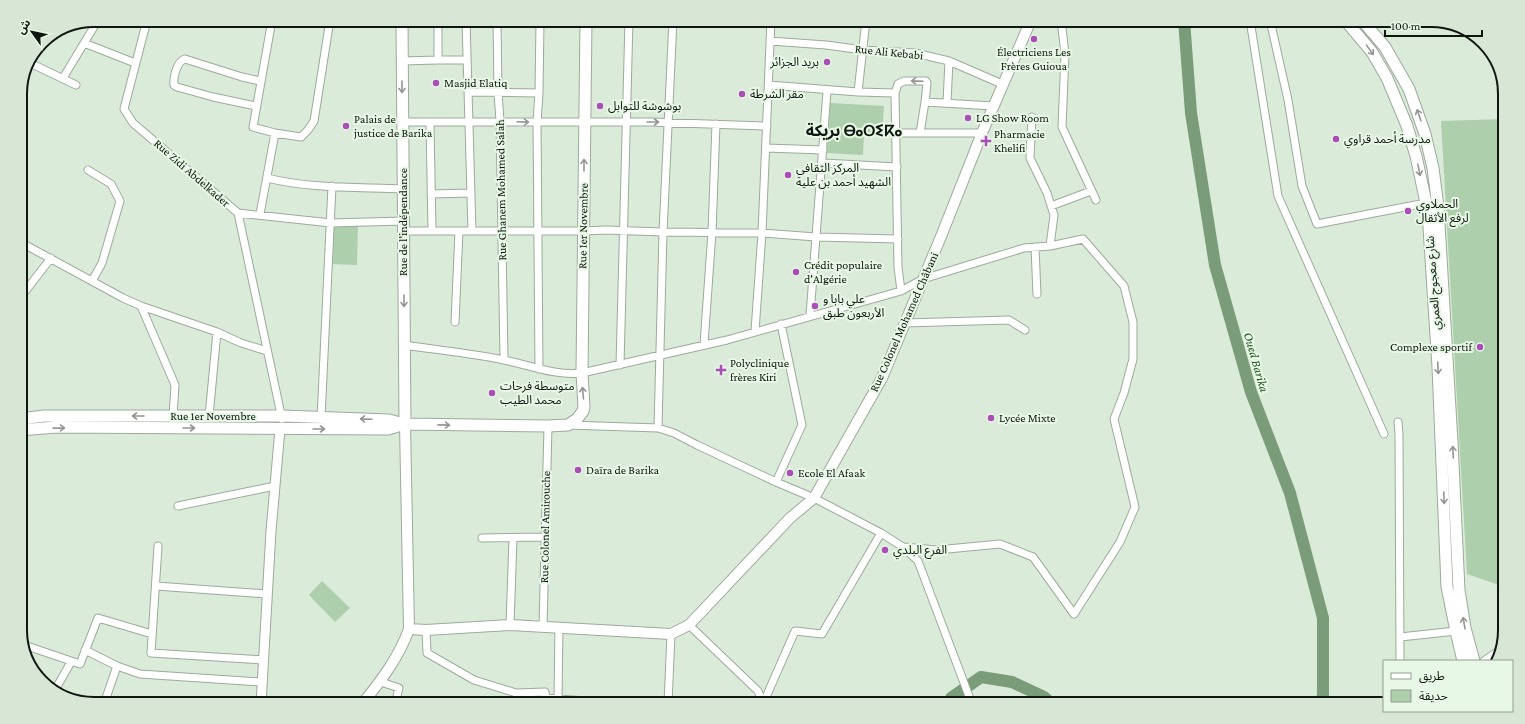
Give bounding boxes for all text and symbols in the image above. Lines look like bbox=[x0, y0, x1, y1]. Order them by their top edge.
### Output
north arrow bbox=[12, 12, 52, 52]
scale bar bbox=[1385, 12, 1482, 38]
text: ش bbox=[14, 17, 34, 37]
text: 100 m bbox=[1391, 19, 1421, 33]
marker: Électriciens Les Frères Guioua bbox=[1029, 34, 1039, 44]
street label: Rue Ali Kebabi bbox=[854, 41, 924, 63]
one-way arrow bbox=[1366, 44, 1374, 55]
place label: Électriciens Les Frères Guioua bbox=[997, 45, 1071, 73]
place label: بريد الجزائر bbox=[769, 55, 819, 69]
marker: بريد الجزائر bbox=[822, 57, 832, 67]
place label: Masjid Elatiq bbox=[444, 76, 508, 90]
one-way arrow bbox=[911, 77, 924, 84]
marker: Masjid Elatiq bbox=[431, 78, 441, 88]
one-way arrow bbox=[398, 80, 406, 93]
place label: مقر الشرطة bbox=[750, 87, 804, 101]
marker: مقر الشرطة bbox=[737, 89, 747, 99]
place label: بوشوشة للتوابل bbox=[608, 99, 681, 113]
marker: بوشوشة للتوابل bbox=[595, 101, 605, 111]
one-way arrow bbox=[1414, 109, 1422, 121]
place label: LG Show Room bbox=[976, 111, 1049, 125]
place label: Palais de justice de Barika bbox=[353, 112, 433, 140]
marker: LG Show Room bbox=[963, 113, 973, 123]
one-way arrow bbox=[516, 118, 529, 126]
one-way arrow bbox=[646, 118, 659, 126]
street label: Rue Ghanem Mohamed Salah bbox=[493, 119, 509, 261]
marker: Palais de justice de Barika bbox=[341, 121, 351, 131]
district label: بريكة ⴱⴰⵔⵉⴽⴰ bbox=[806, 122, 902, 140]
place label: Pharmacie Khelifi bbox=[994, 127, 1045, 155]
place label: مدرسة أحمد قراوي bbox=[1344, 131, 1431, 149]
marker: مدرسة أحمد قراوي bbox=[1331, 134, 1341, 144]
street label: Rue Zidi Abdelkader bbox=[151, 136, 233, 210]
marker: Pharmacie Khelifi bbox=[981, 136, 991, 146]
one-way arrow bbox=[580, 159, 588, 172]
place label: المركز الثقافي الشهيد أحمد بن علية bbox=[796, 161, 891, 189]
one-way arrow bbox=[1415, 163, 1423, 176]
street label: Rue de l'indépendance bbox=[396, 168, 410, 276]
marker: المركز الثقافي الشهيد أحمد بن علية bbox=[783, 170, 793, 180]
street label: Rue 1er Novembre bbox=[575, 183, 591, 269]
place label: الحملاوي لرفع الأثقال bbox=[1416, 197, 1469, 227]
marker: الحملاوي لرفع الأثقال bbox=[1403, 206, 1413, 216]
street label: شارع معجوج العمري bbox=[1423, 235, 1446, 331]
street label: Rue Colonel Mohamed Châbani bbox=[867, 250, 941, 394]
place label: Crédit populaire d'Algérie bbox=[804, 258, 882, 286]
marker: Crédit populaire d'Algérie bbox=[791, 267, 801, 277]
place label: علي بابا و الأربعون طبق bbox=[823, 292, 885, 321]
one-way arrow bbox=[400, 294, 408, 307]
marker: علي بابا و الأربعون طبق bbox=[810, 301, 820, 311]
water label: Oued Barika bbox=[1241, 330, 1272, 394]
place label: Complexe sportif bbox=[1390, 340, 1473, 354]
marker: Complexe sportif bbox=[1475, 342, 1485, 352]
place label: Polyclinique frères Kiri bbox=[730, 356, 789, 384]
one-way arrow bbox=[1435, 361, 1442, 374]
marker: Polyclinique frères Kiri bbox=[715, 364, 727, 376]
place label: متوسطة فرحات محمد الطيب bbox=[500, 379, 575, 407]
one-way arrow bbox=[580, 387, 587, 400]
marker: متوسطة فرحات محمد الطيب bbox=[487, 388, 497, 398]
street label: Rue 1er Novembre bbox=[170, 409, 256, 423]
place label: Lycée Mixte bbox=[999, 411, 1056, 425]
one-way arrow bbox=[132, 412, 145, 420]
marker: Lycée Mixte bbox=[986, 413, 996, 423]
one-way arrow bbox=[360, 415, 373, 423]
one-way arrow bbox=[437, 421, 450, 429]
one-way arrow bbox=[52, 424, 65, 432]
one-way arrow bbox=[182, 424, 195, 432]
one-way arrow bbox=[312, 425, 325, 433]
one-way arrow bbox=[1449, 446, 1456, 459]
place label: Daïra de Barika bbox=[586, 463, 660, 477]
marker: Daïra de Barika bbox=[573, 465, 583, 475]
place label: Ecole El Afaak bbox=[798, 466, 865, 480]
marker: Ecole El Afaak bbox=[785, 468, 795, 478]
street label: Rue Colonel Amirouche bbox=[537, 471, 553, 583]
one-way arrow bbox=[1440, 491, 1447, 504]
place label: الفرع البلدي bbox=[893, 543, 947, 560]
marker: الفرع البلدي bbox=[880, 545, 890, 555]
one-way arrow bbox=[1460, 617, 1468, 630]
legend bbox=[1383, 660, 1513, 712]
text: طريق bbox=[1419, 669, 1445, 684]
text: حديقة bbox=[1419, 689, 1448, 703]

